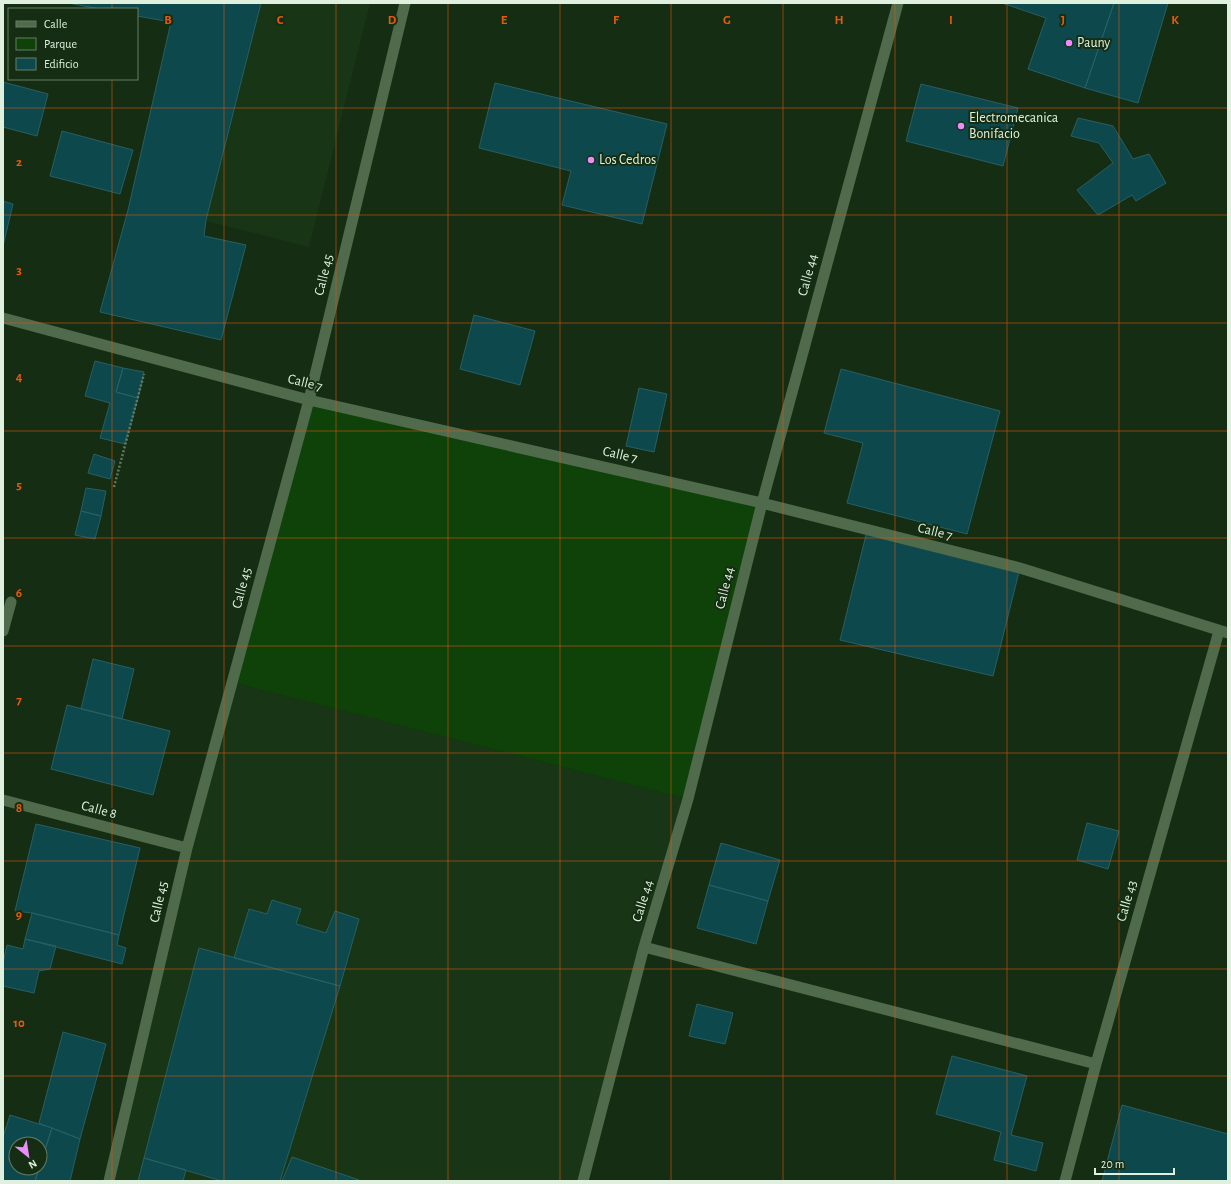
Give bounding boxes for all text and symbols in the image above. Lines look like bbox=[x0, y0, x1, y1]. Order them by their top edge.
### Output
legend bbox=[8, 8, 138, 80]
text: B bbox=[164, 14, 172, 27]
text: C bbox=[277, 14, 284, 27]
text: D bbox=[388, 14, 397, 27]
text: E bbox=[501, 14, 508, 27]
text: F bbox=[613, 14, 620, 27]
text: G bbox=[723, 14, 731, 27]
text: H bbox=[834, 14, 844, 27]
text: I bbox=[949, 14, 953, 27]
text: J bbox=[1061, 14, 1065, 27]
text: K bbox=[1171, 14, 1179, 27]
text: Calle bbox=[44, 18, 67, 30]
place label: Pauny bbox=[1077, 36, 1110, 50]
text: Parque bbox=[44, 38, 77, 50]
marker: Pauny bbox=[1064, 38, 1074, 48]
text: Edificio bbox=[44, 58, 79, 70]
place label: Electromecanica Bonifacio bbox=[969, 111, 1059, 141]
marker: Electromecanica Bonifacio bbox=[956, 121, 966, 131]
place label: Los Cedros bbox=[599, 153, 656, 167]
marker: Los Cedros bbox=[586, 155, 596, 165]
text: 2 bbox=[16, 156, 22, 169]
street label: Calle 44 bbox=[796, 252, 820, 298]
street label: Calle 45 bbox=[312, 253, 336, 297]
text: 3 bbox=[16, 264, 22, 277]
text: 4 bbox=[16, 371, 23, 384]
street label: Calle 7 bbox=[286, 372, 324, 394]
street label: Calle 7 bbox=[601, 444, 639, 466]
text: 5 bbox=[16, 479, 22, 492]
street label: Calle 7 bbox=[916, 521, 954, 543]
street label: Calle 44 bbox=[713, 565, 737, 611]
street label: Calle 45 bbox=[230, 566, 254, 610]
text: 6 bbox=[16, 587, 22, 600]
text: 7 bbox=[16, 694, 22, 707]
street label: Calle 8 bbox=[80, 799, 118, 821]
text: 8 bbox=[16, 802, 22, 815]
street label: Calle 44 bbox=[630, 878, 656, 924]
street label: Calle 43 bbox=[1114, 879, 1140, 923]
street label: Calle 45 bbox=[147, 880, 171, 924]
text: 9 bbox=[16, 909, 22, 922]
text: 10 bbox=[13, 1017, 25, 1030]
north arrow bbox=[8, 1136, 48, 1176]
scale bar bbox=[1095, 1150, 1174, 1176]
text: N bbox=[27, 1158, 39, 1171]
text: 20 m bbox=[1101, 1158, 1124, 1170]

